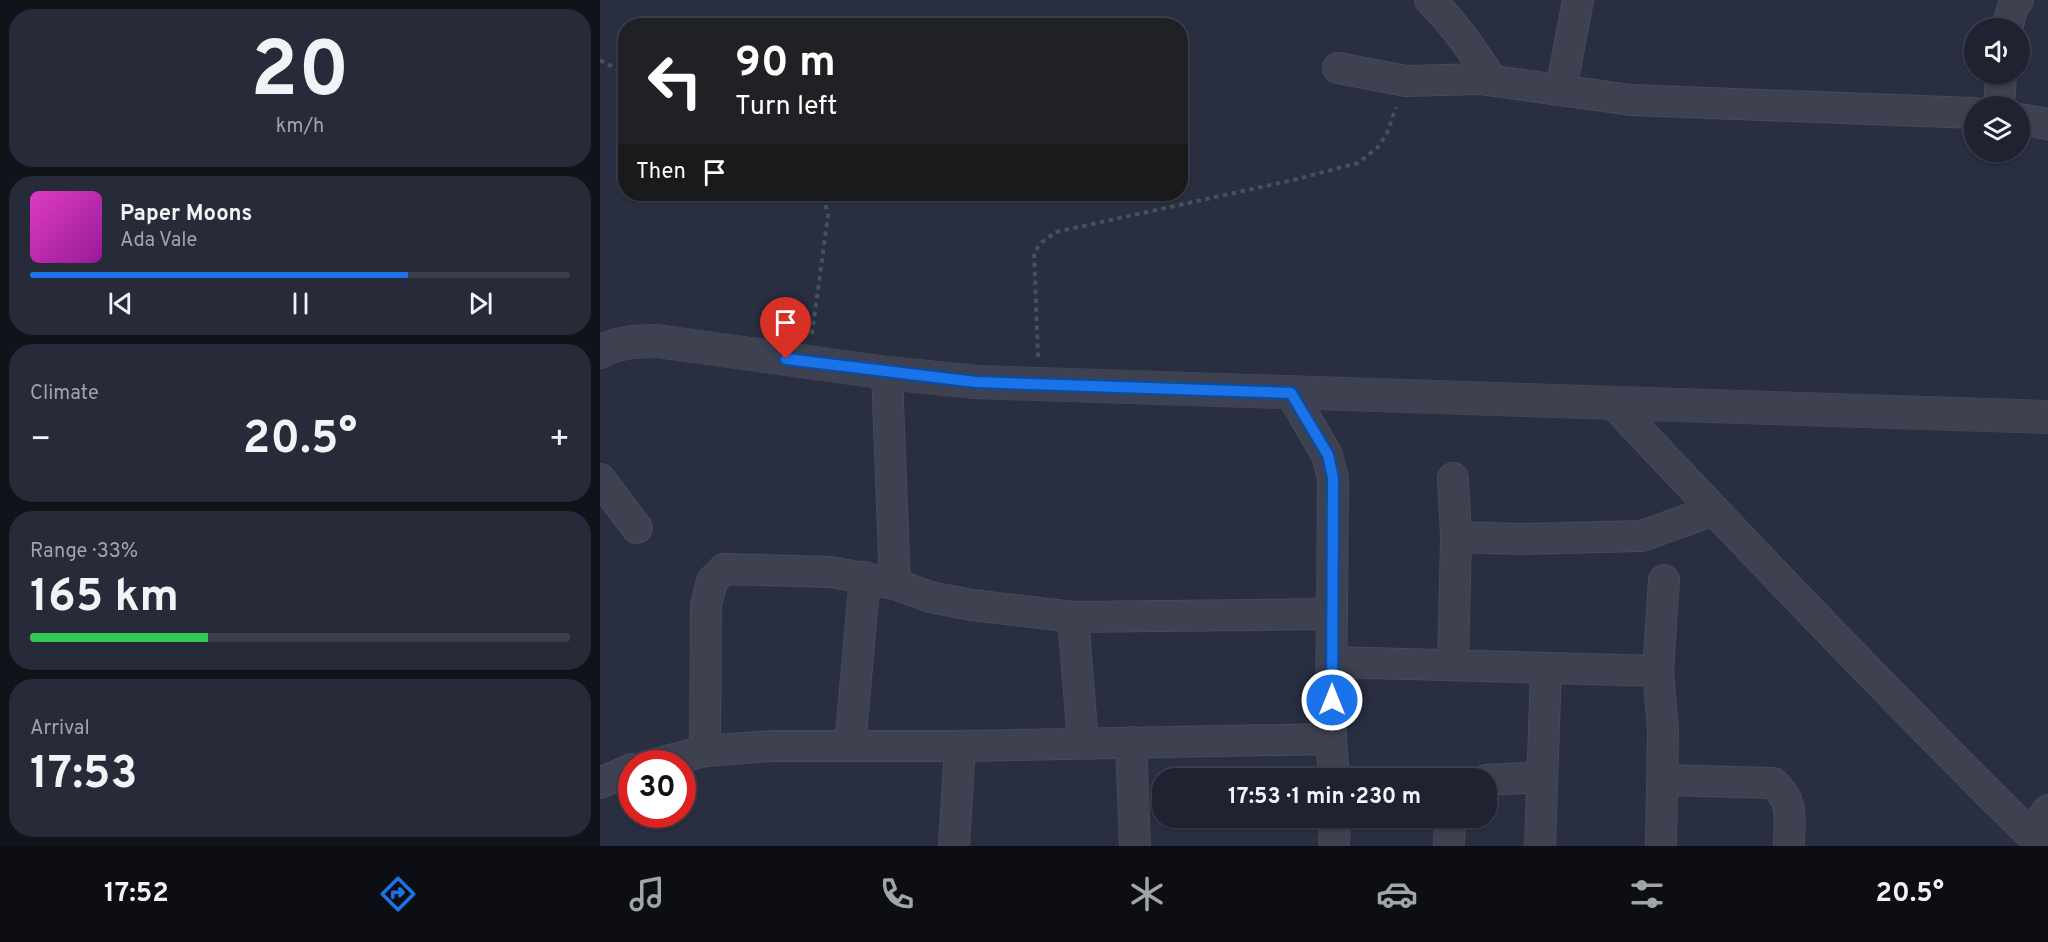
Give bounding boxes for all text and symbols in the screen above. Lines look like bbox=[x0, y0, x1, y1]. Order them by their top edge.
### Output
map controls bbox=[1964, 18, 2030, 162]
button: sound bbox=[1964, 18, 2030, 84]
text: 20 bbox=[251, 25, 349, 124]
text: 90 m bbox=[735, 38, 836, 91]
icon: left bbox=[636, 42, 714, 120]
text: Turn left bbox=[735, 90, 837, 124]
button: layers bbox=[1964, 96, 2030, 162]
text: km/h bbox=[276, 114, 324, 140]
icon: arrive bbox=[698, 156, 731, 189]
text: Then bbox=[636, 159, 686, 186]
text: Paper Moons bbox=[120, 201, 252, 228]
text: Ada Vale bbox=[120, 228, 197, 254]
icon: previous bbox=[104, 287, 137, 320]
icon: pause bbox=[284, 287, 317, 320]
icon: next bbox=[464, 287, 497, 320]
pin bbox=[760, 297, 811, 359]
icon: arrive bbox=[769, 306, 802, 339]
text: Climate bbox=[30, 381, 99, 407]
text: 20.5° bbox=[243, 412, 357, 469]
text: − bbox=[30, 420, 51, 462]
text: + bbox=[549, 420, 570, 462]
text: Range · 33% bbox=[30, 539, 138, 565]
text: 165 km bbox=[30, 570, 179, 627]
position arrow bbox=[1300, 668, 1364, 732]
text: Arrival bbox=[30, 716, 90, 742]
text: 17:53 bbox=[30, 747, 138, 804]
speed limit sign: 30 bbox=[618, 750, 696, 828]
text: 17:53 · 1 min · 230 m bbox=[1228, 784, 1421, 811]
icon: directions bbox=[377, 873, 419, 915]
icon: music bbox=[626, 873, 668, 915]
icon: phone bbox=[876, 873, 918, 915]
icon: climate bbox=[1126, 873, 1168, 915]
icon: car bbox=[1376, 873, 1418, 915]
icon: filters bbox=[1626, 873, 1668, 915]
text: 17:52 bbox=[104, 877, 169, 911]
text: 20.5° bbox=[1875, 877, 1944, 911]

